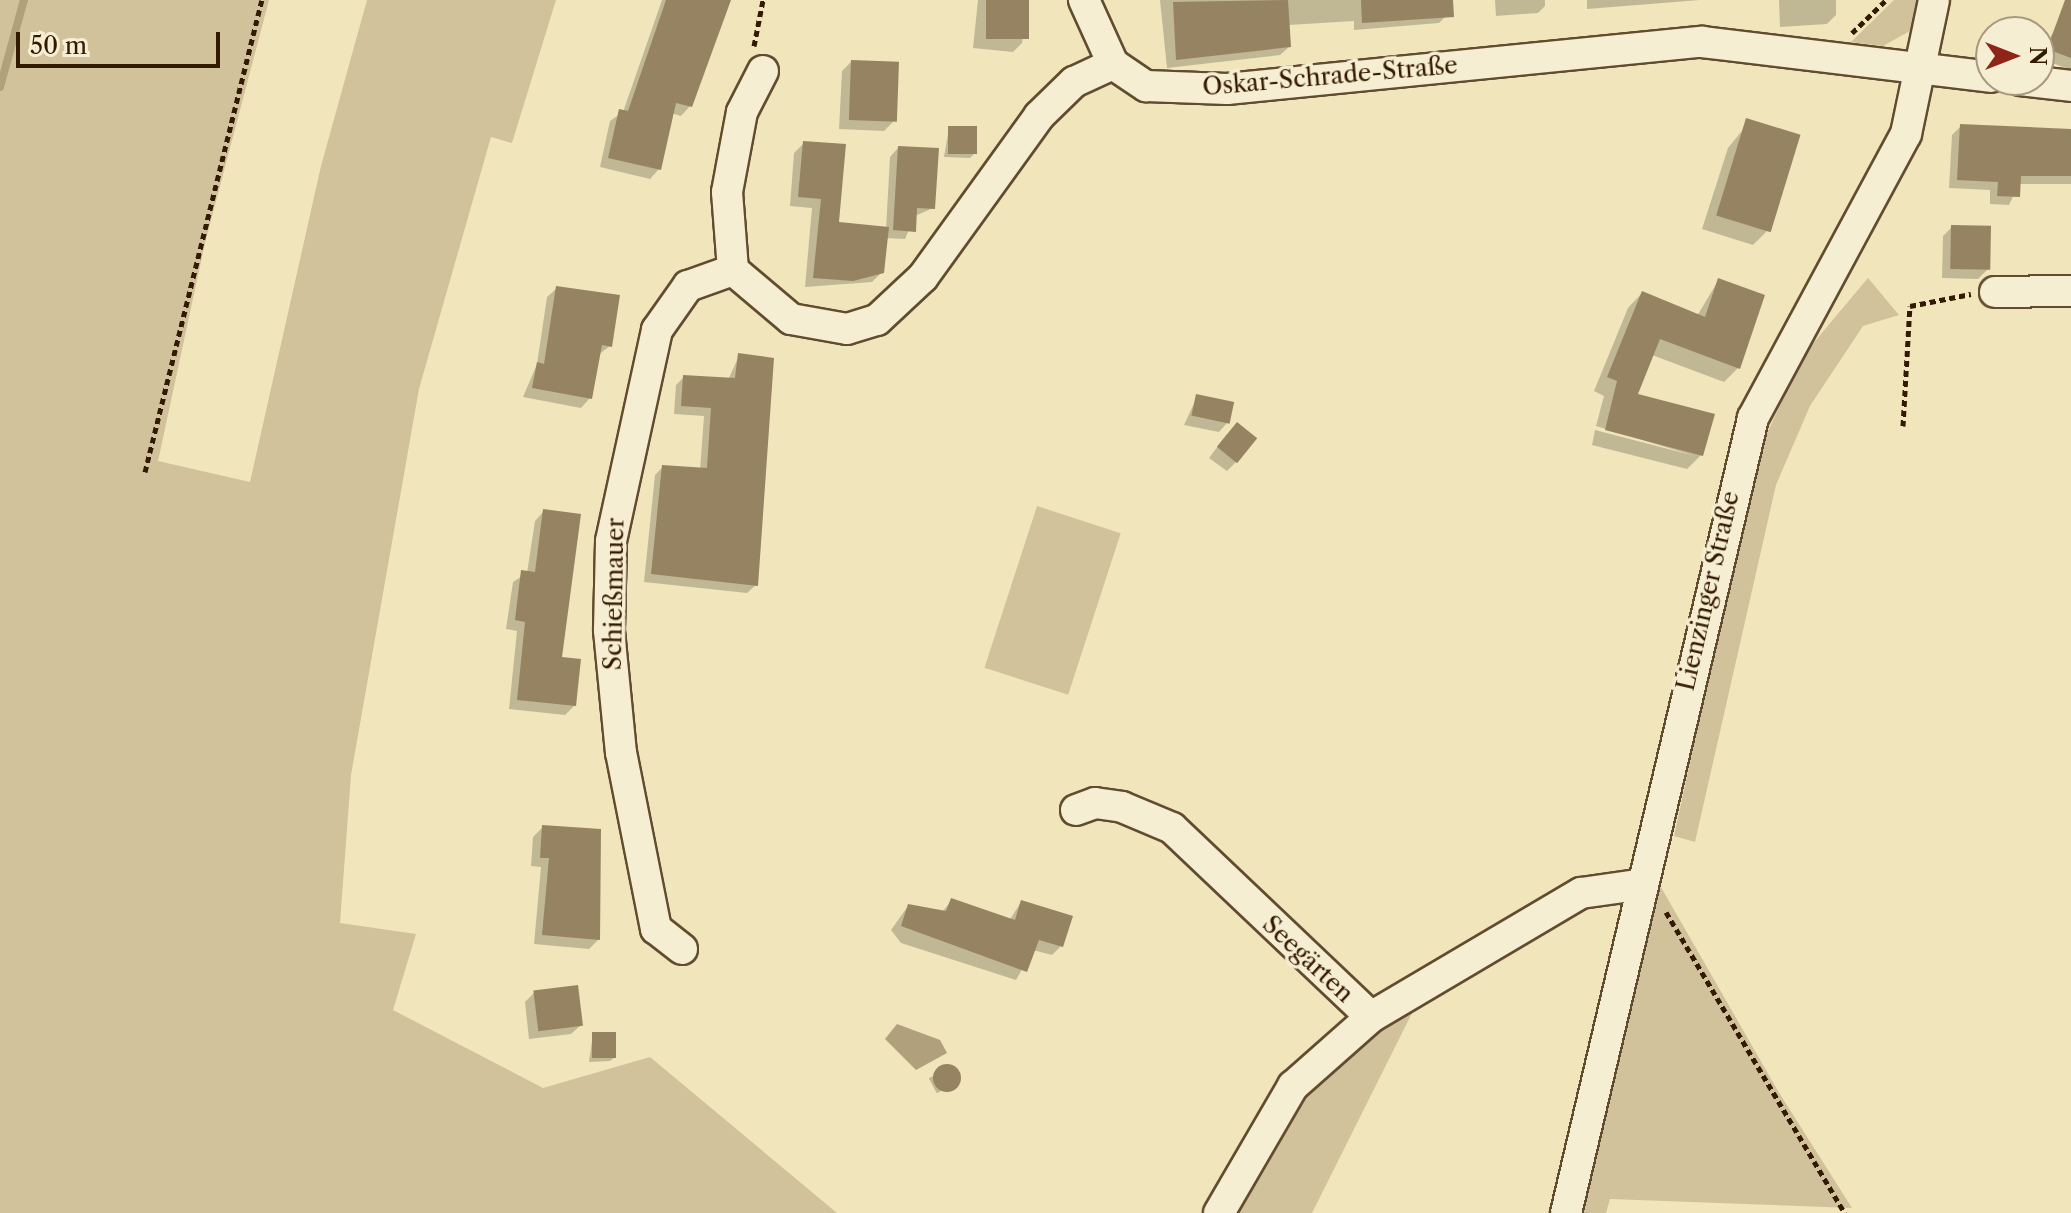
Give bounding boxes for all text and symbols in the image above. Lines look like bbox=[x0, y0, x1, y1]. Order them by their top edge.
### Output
scale bar bbox=[20, 16, 224, 66]
north arrow bbox=[1975, 16, 2055, 96]
text: 50 m bbox=[30, 31, 87, 60]
text: N bbox=[2024, 46, 2051, 66]
street label: Oskar-Schrade-Straße bbox=[1201, 51, 1459, 101]
street label: Lienzinger Straße bbox=[1671, 488, 1745, 694]
street label: Schießmauer bbox=[598, 517, 630, 671]
street label: Seegärten bbox=[1257, 910, 1359, 1008]

